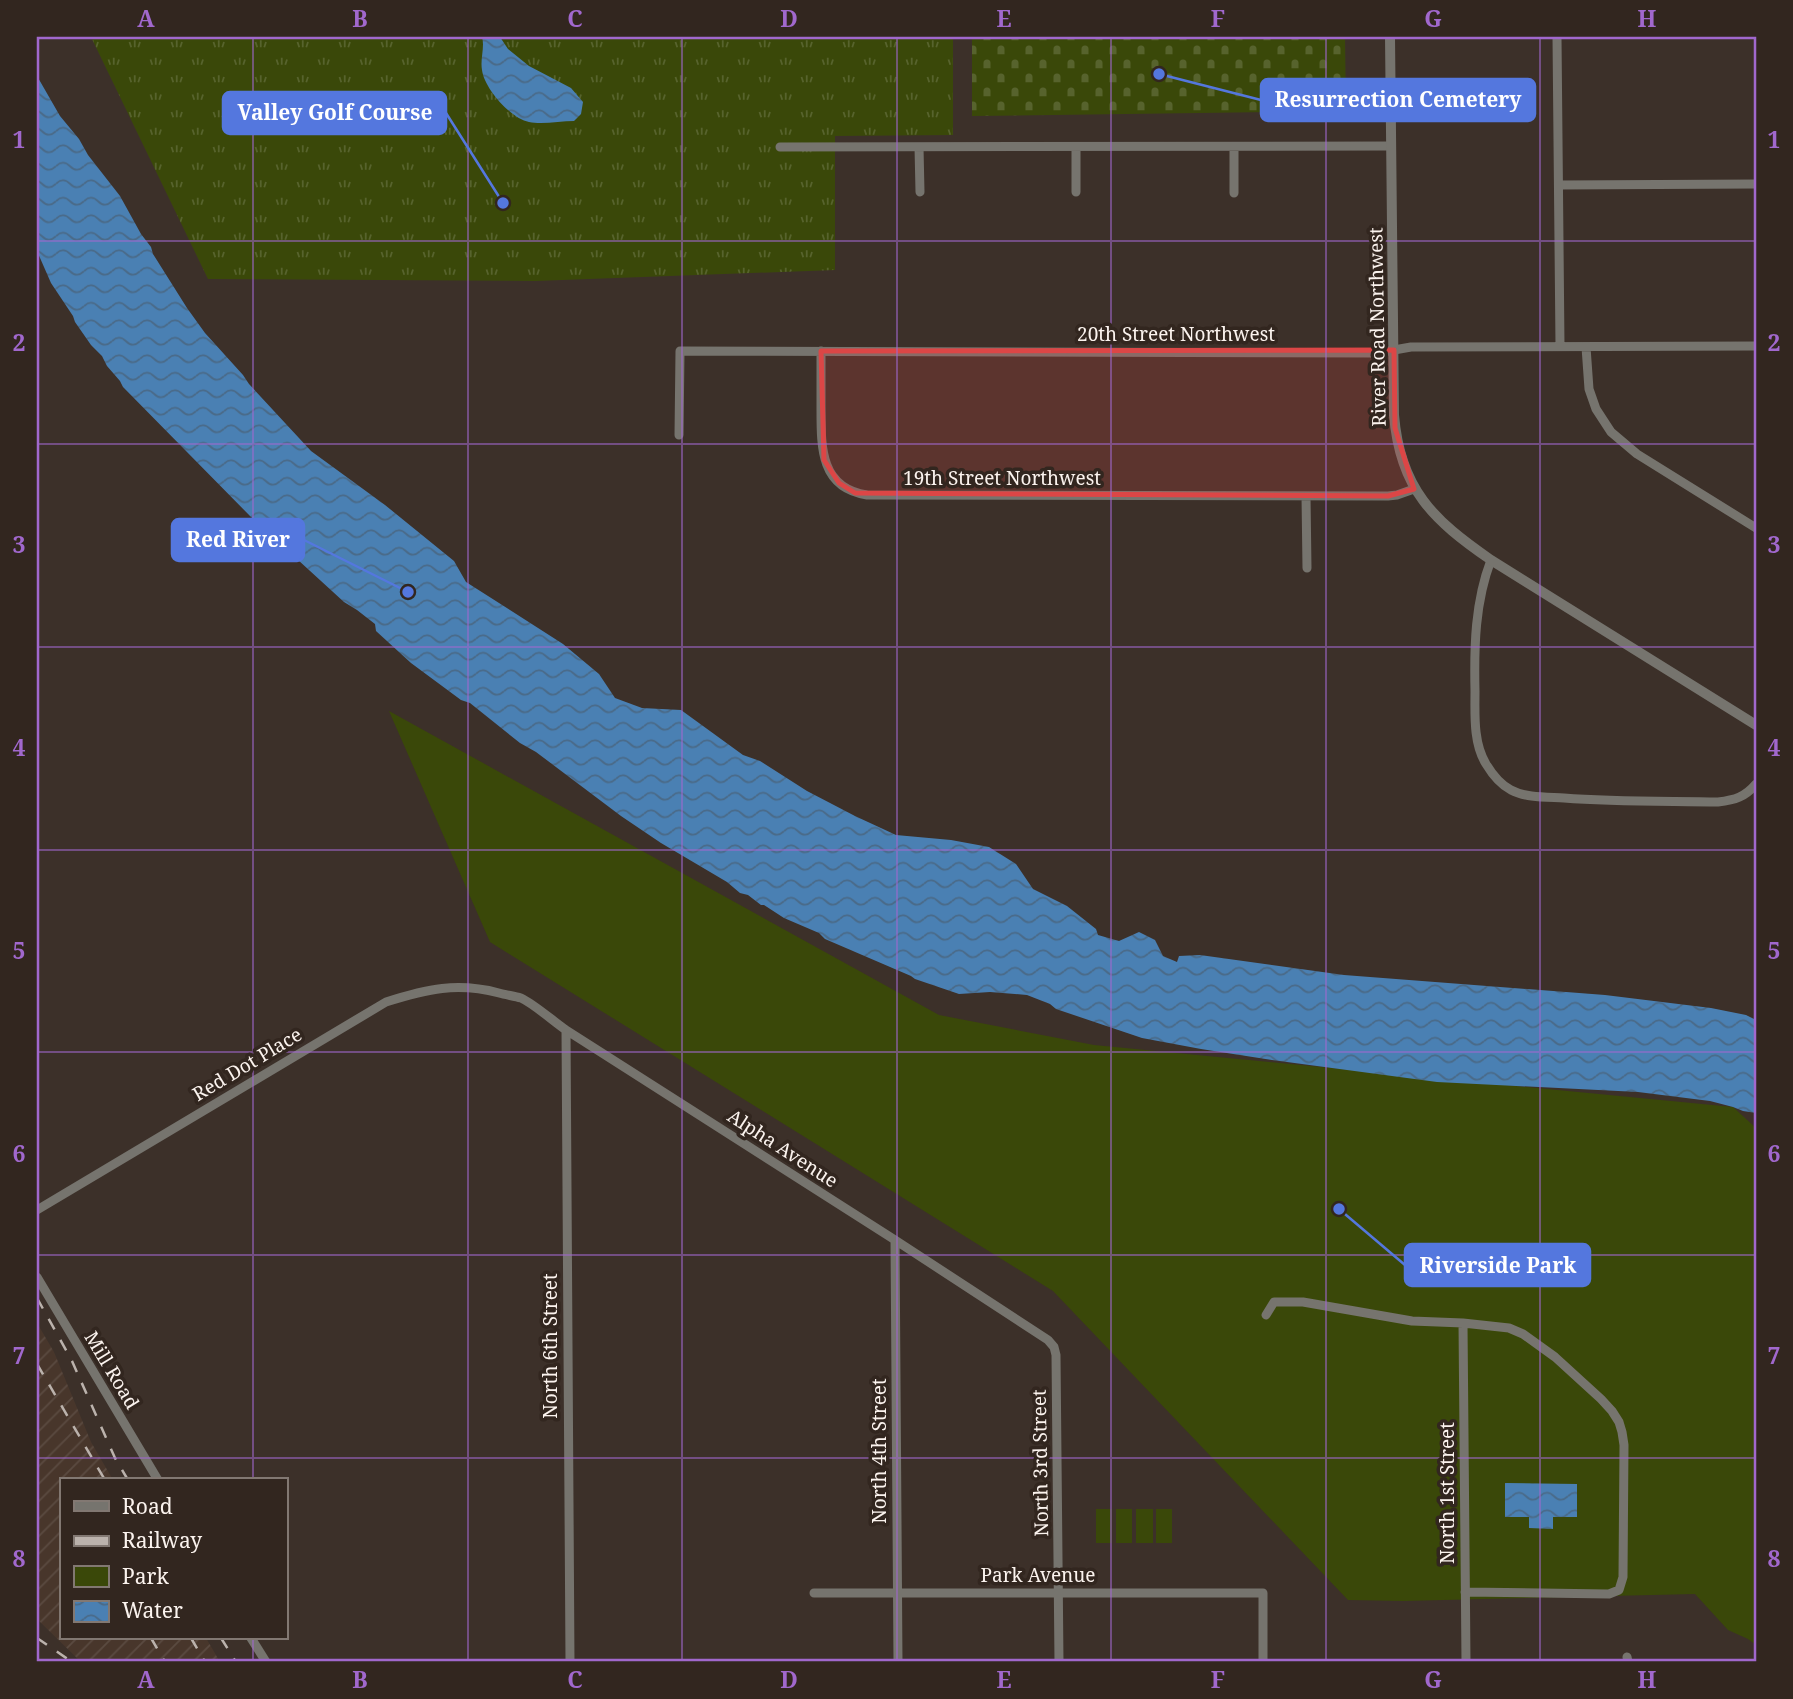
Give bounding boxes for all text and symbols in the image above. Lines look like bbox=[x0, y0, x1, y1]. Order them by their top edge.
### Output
text: A bbox=[137, 2, 155, 34]
text: B bbox=[352, 2, 368, 34]
text: C bbox=[567, 2, 583, 34]
text: D bbox=[780, 2, 798, 34]
text: E bbox=[996, 2, 1012, 34]
text: F bbox=[1211, 2, 1225, 34]
text: G bbox=[1424, 2, 1442, 34]
text: H bbox=[1638, 2, 1657, 34]
callout: Resurrection Cemetery bbox=[1261, 79, 1535, 121]
text: Resurrection Cemetery bbox=[1275, 85, 1522, 113]
callout: Valley Golf Course bbox=[223, 92, 446, 134]
text: Valley Golf Course bbox=[238, 98, 432, 126]
text: 1 bbox=[13, 123, 26, 155]
text: 1 bbox=[1768, 123, 1781, 155]
street label: River Road Northwest bbox=[1362, 227, 1392, 427]
street label: 20th Street Northwest bbox=[1077, 321, 1275, 347]
text: 2 bbox=[13, 326, 26, 358]
text: 2 bbox=[1768, 326, 1781, 358]
street label: 19th Street Northwest bbox=[903, 465, 1101, 491]
callout: Red River bbox=[172, 519, 304, 561]
text: Red River bbox=[186, 525, 290, 553]
text: 3 bbox=[13, 528, 26, 560]
text: 3 bbox=[1768, 528, 1781, 560]
text: 4 bbox=[13, 731, 26, 763]
text: 4 bbox=[1768, 731, 1781, 763]
text: 5 bbox=[13, 934, 26, 966]
text: 5 bbox=[1768, 934, 1781, 966]
street label: Red Dot Place bbox=[187, 1021, 307, 1107]
street label: Alpha Avenue bbox=[723, 1103, 843, 1193]
text: 6 bbox=[13, 1137, 26, 1169]
text: 6 bbox=[1768, 1137, 1781, 1169]
callout: Riverside Park bbox=[1405, 1244, 1590, 1286]
text: Riverside Park bbox=[1419, 1251, 1577, 1279]
street label: North 6th Street bbox=[537, 1273, 563, 1419]
street label: Mill Road bbox=[79, 1326, 146, 1414]
text: 7 bbox=[13, 1339, 26, 1371]
text: 7 bbox=[1768, 1339, 1781, 1371]
street label: North 4th Street bbox=[866, 1378, 892, 1524]
street label: North 3rd Street bbox=[1026, 1389, 1054, 1537]
street label: North 1st Street bbox=[1434, 1422, 1460, 1564]
legend bbox=[60, 1478, 287, 1640]
text: Road bbox=[122, 1492, 173, 1520]
text: Railway bbox=[122, 1526, 202, 1554]
text: 8 bbox=[13, 1542, 26, 1574]
text: 8 bbox=[1768, 1542, 1781, 1574]
text: Park bbox=[122, 1562, 169, 1590]
street label: Park Avenue bbox=[980, 1562, 1096, 1588]
text: Water bbox=[122, 1596, 183, 1624]
text: A bbox=[137, 1663, 155, 1695]
text: B bbox=[352, 1663, 368, 1695]
text: C bbox=[567, 1663, 583, 1695]
text: D bbox=[780, 1663, 798, 1695]
text: E bbox=[996, 1663, 1012, 1695]
text: F bbox=[1211, 1663, 1225, 1695]
text: G bbox=[1424, 1663, 1442, 1695]
text: H bbox=[1638, 1663, 1657, 1695]

